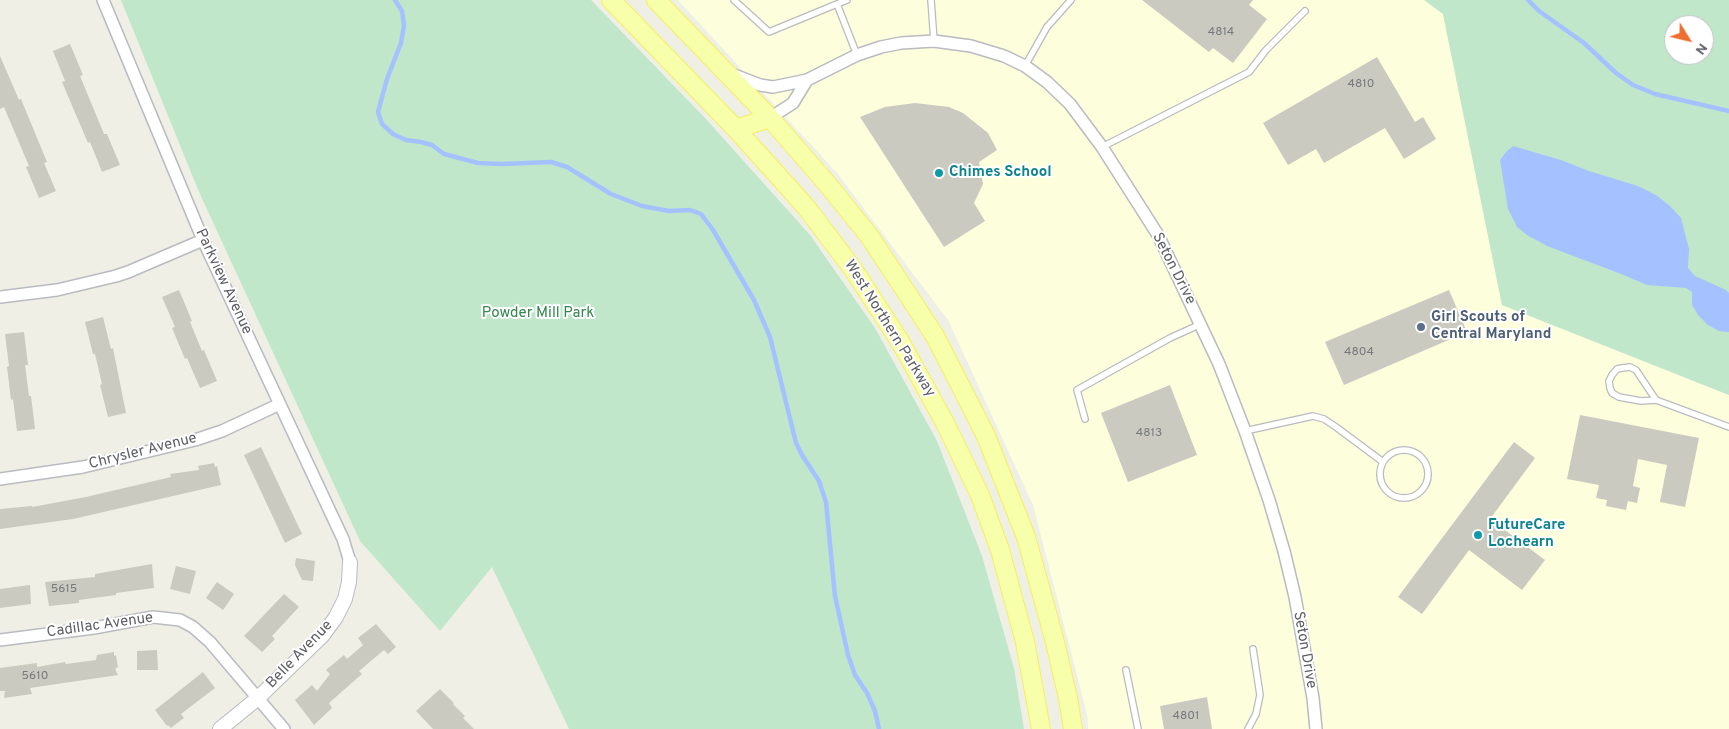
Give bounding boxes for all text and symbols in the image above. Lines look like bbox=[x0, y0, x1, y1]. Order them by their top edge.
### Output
north arrow bbox=[1664, 15, 1714, 65]
house number: 4814 bbox=[1208, 26, 1234, 40]
text: N bbox=[1691, 39, 1711, 58]
house number: 4810 bbox=[1348, 78, 1374, 92]
place label: Chimes School bbox=[949, 164, 1052, 182]
marker: Chimes School bbox=[933, 167, 945, 179]
street label: Parkview Avenue bbox=[191, 226, 255, 338]
street label: Seton Drive bbox=[1147, 230, 1199, 308]
street label: West Northern Parkway bbox=[839, 257, 939, 401]
park label: Powder Mill Park bbox=[482, 305, 594, 323]
place label: Girl Scouts of Central Maryland bbox=[1431, 309, 1551, 344]
marker: Girl Scouts of Central Maryland bbox=[1415, 321, 1427, 333]
house number: 4804 bbox=[1344, 346, 1374, 360]
house number: 4813 bbox=[1136, 427, 1162, 441]
street label: Chrysler Avenue bbox=[87, 430, 199, 474]
place label: FutureCare Lochearn bbox=[1488, 517, 1565, 552]
marker: FutureCare Lochearn bbox=[1472, 529, 1484, 541]
house number: 5615 bbox=[51, 583, 77, 597]
street label: Cadillac Avenue bbox=[46, 610, 154, 642]
street label: Seton Drive bbox=[1288, 610, 1320, 690]
street label: Belle Avenue bbox=[263, 617, 337, 693]
house number: 5610 bbox=[22, 670, 48, 684]
house number: 4801 bbox=[1173, 710, 1199, 724]

